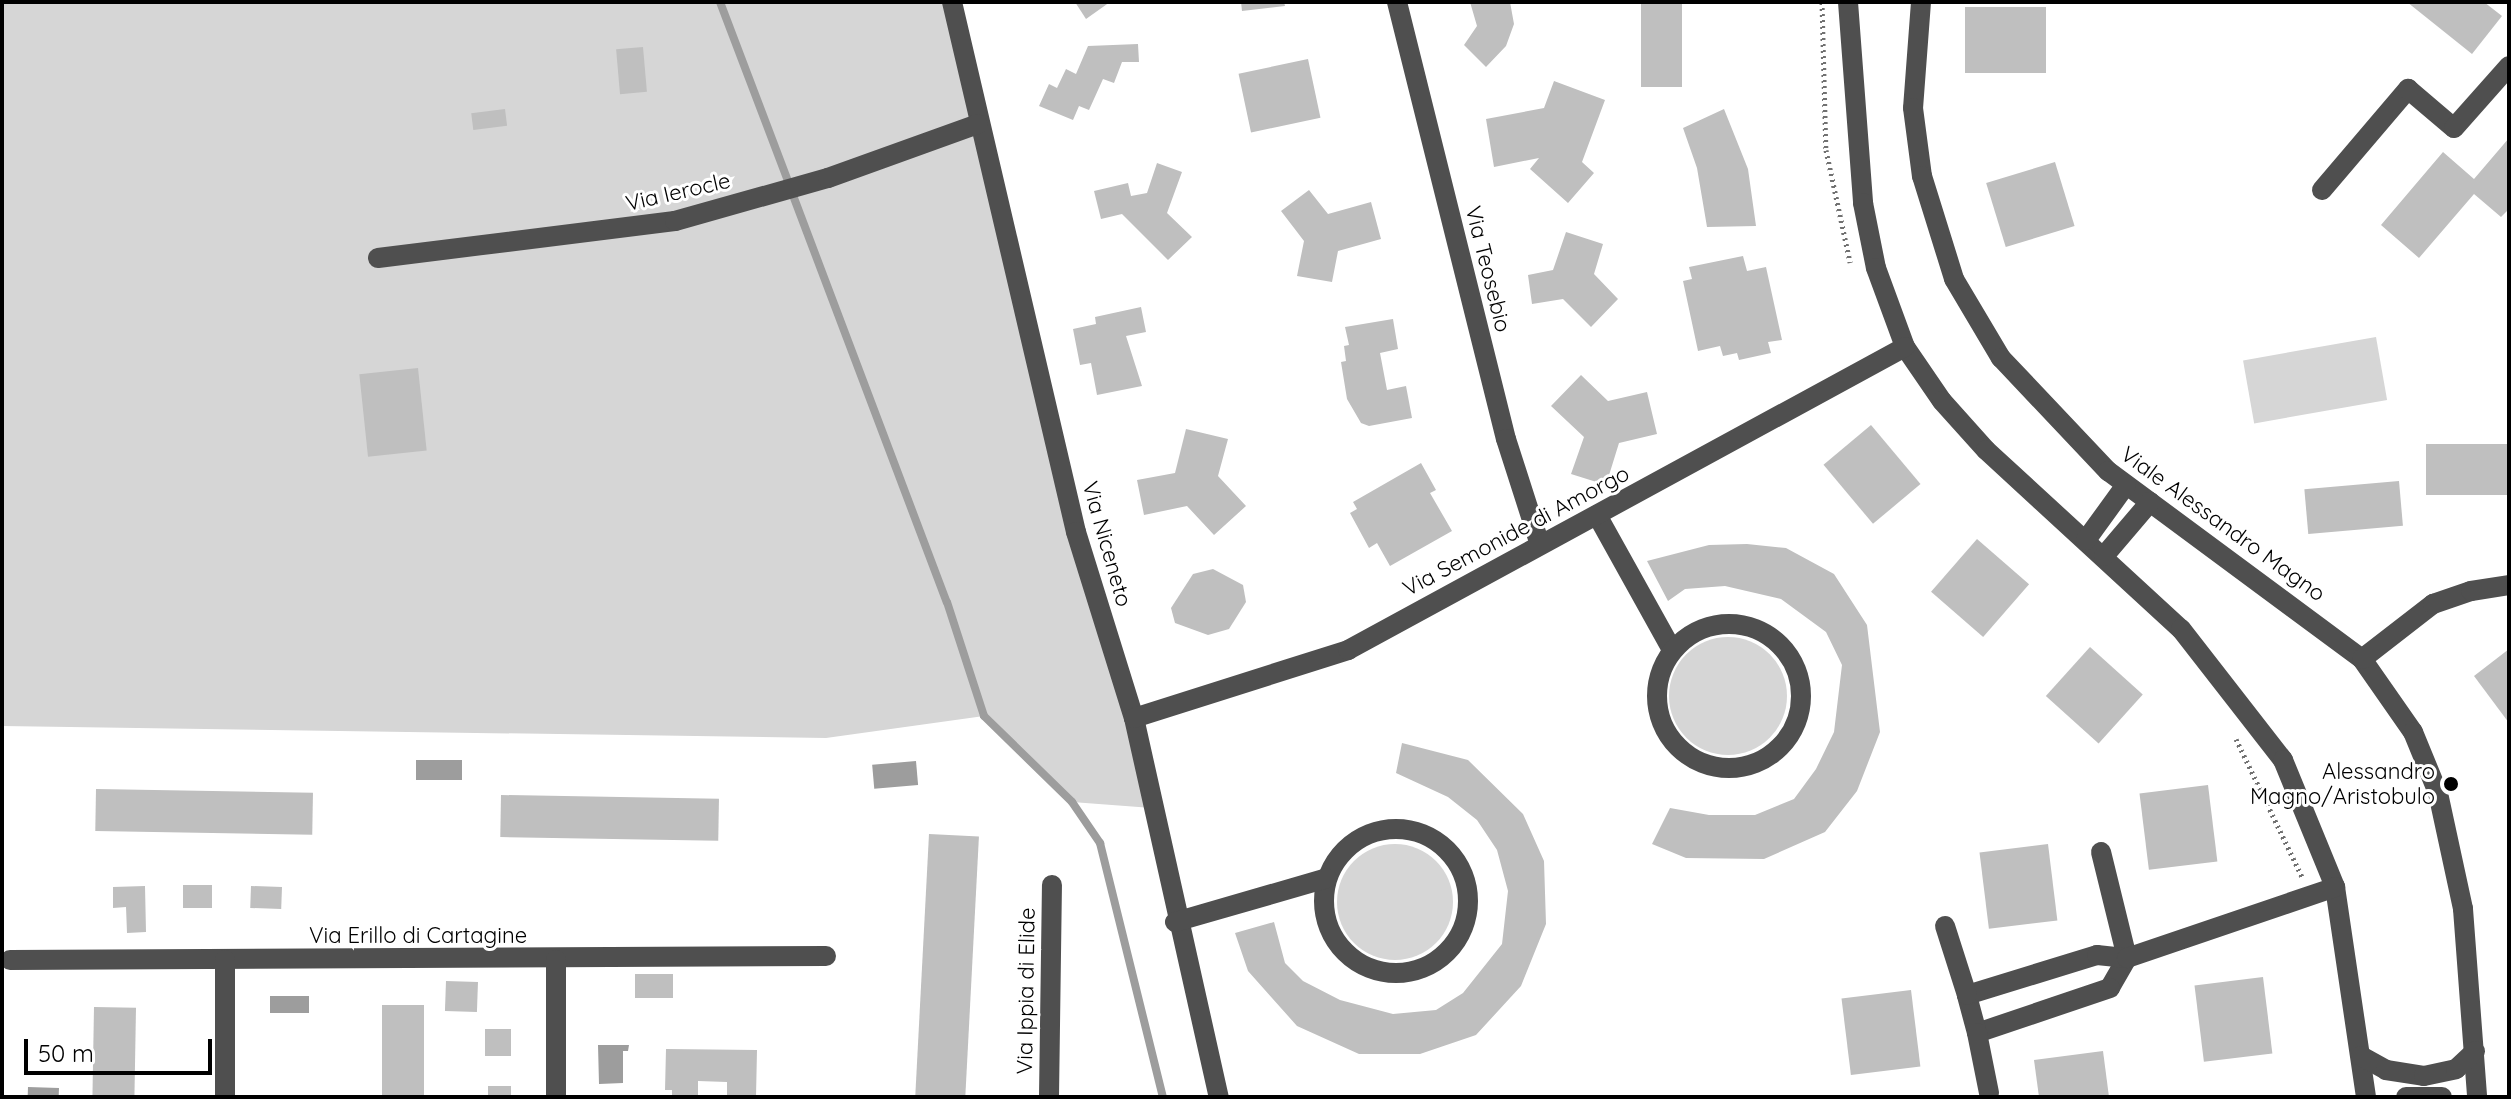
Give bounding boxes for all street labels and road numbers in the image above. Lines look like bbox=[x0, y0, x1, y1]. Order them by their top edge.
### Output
street label: Via Ierocle bbox=[623, 167, 733, 217]
street label: Via Teosebio bbox=[1460, 203, 1516, 335]
street label: Viale Alessandro Magno bbox=[2116, 441, 2330, 607]
street label: Via Semonide di Amorgo bbox=[1398, 460, 1634, 602]
street label: Via Niceneto bbox=[1077, 478, 1137, 610]
street label: Via Ippia di Elide bbox=[1011, 907, 1041, 1075]
street label: Via Erillo di Cartagine bbox=[309, 923, 527, 949]

